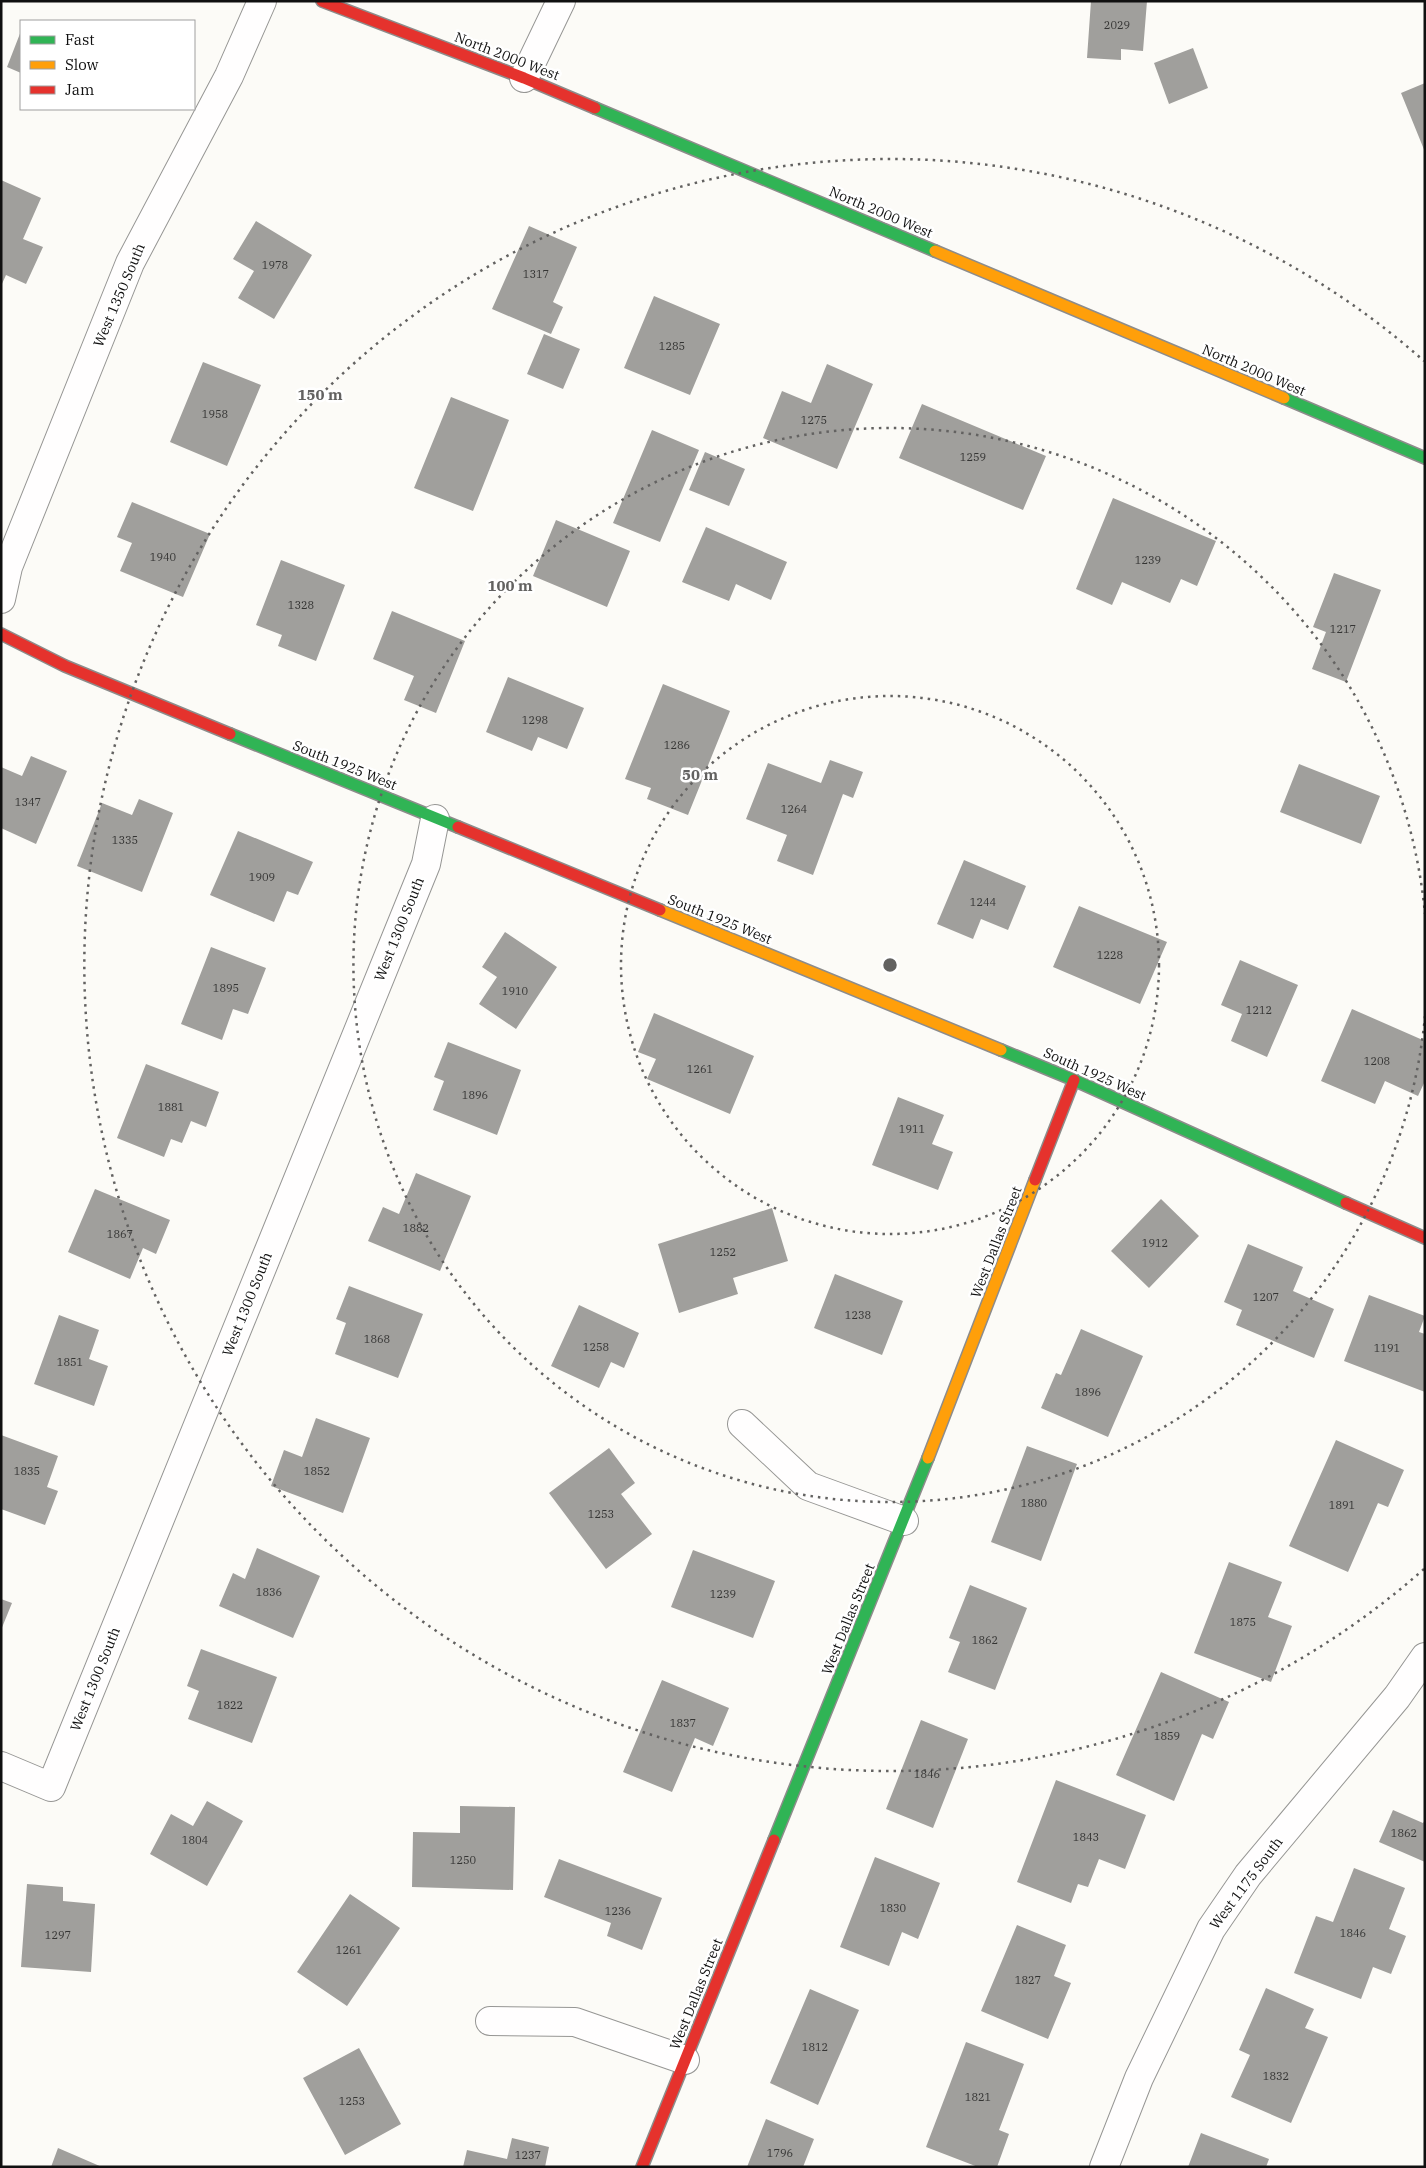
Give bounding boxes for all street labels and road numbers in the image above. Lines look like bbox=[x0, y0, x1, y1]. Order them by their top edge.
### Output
street label: North 2000 West bbox=[452, 28, 562, 84]
street label: North 2000 West bbox=[826, 182, 936, 242]
street label: West 1350 South bbox=[89, 240, 149, 349]
street label: North 2000 West bbox=[1199, 340, 1309, 400]
street label: South 1925 West bbox=[290, 736, 400, 794]
street label: West 1300 South bbox=[370, 874, 428, 984]
street label: South 1925 West bbox=[665, 890, 775, 948]
street label: South 1925 West bbox=[1041, 1043, 1149, 1105]
street label: West Dallas Street bbox=[966, 1183, 1026, 1300]
street label: West 1300 South bbox=[218, 1249, 276, 1359]
street label: West Dallas Street bbox=[817, 1561, 879, 1677]
street label: West 1300 South bbox=[66, 1624, 124, 1734]
street label: West 1175 South bbox=[1206, 1833, 1287, 1933]
street label: West Dallas Street bbox=[665, 1936, 727, 2052]

